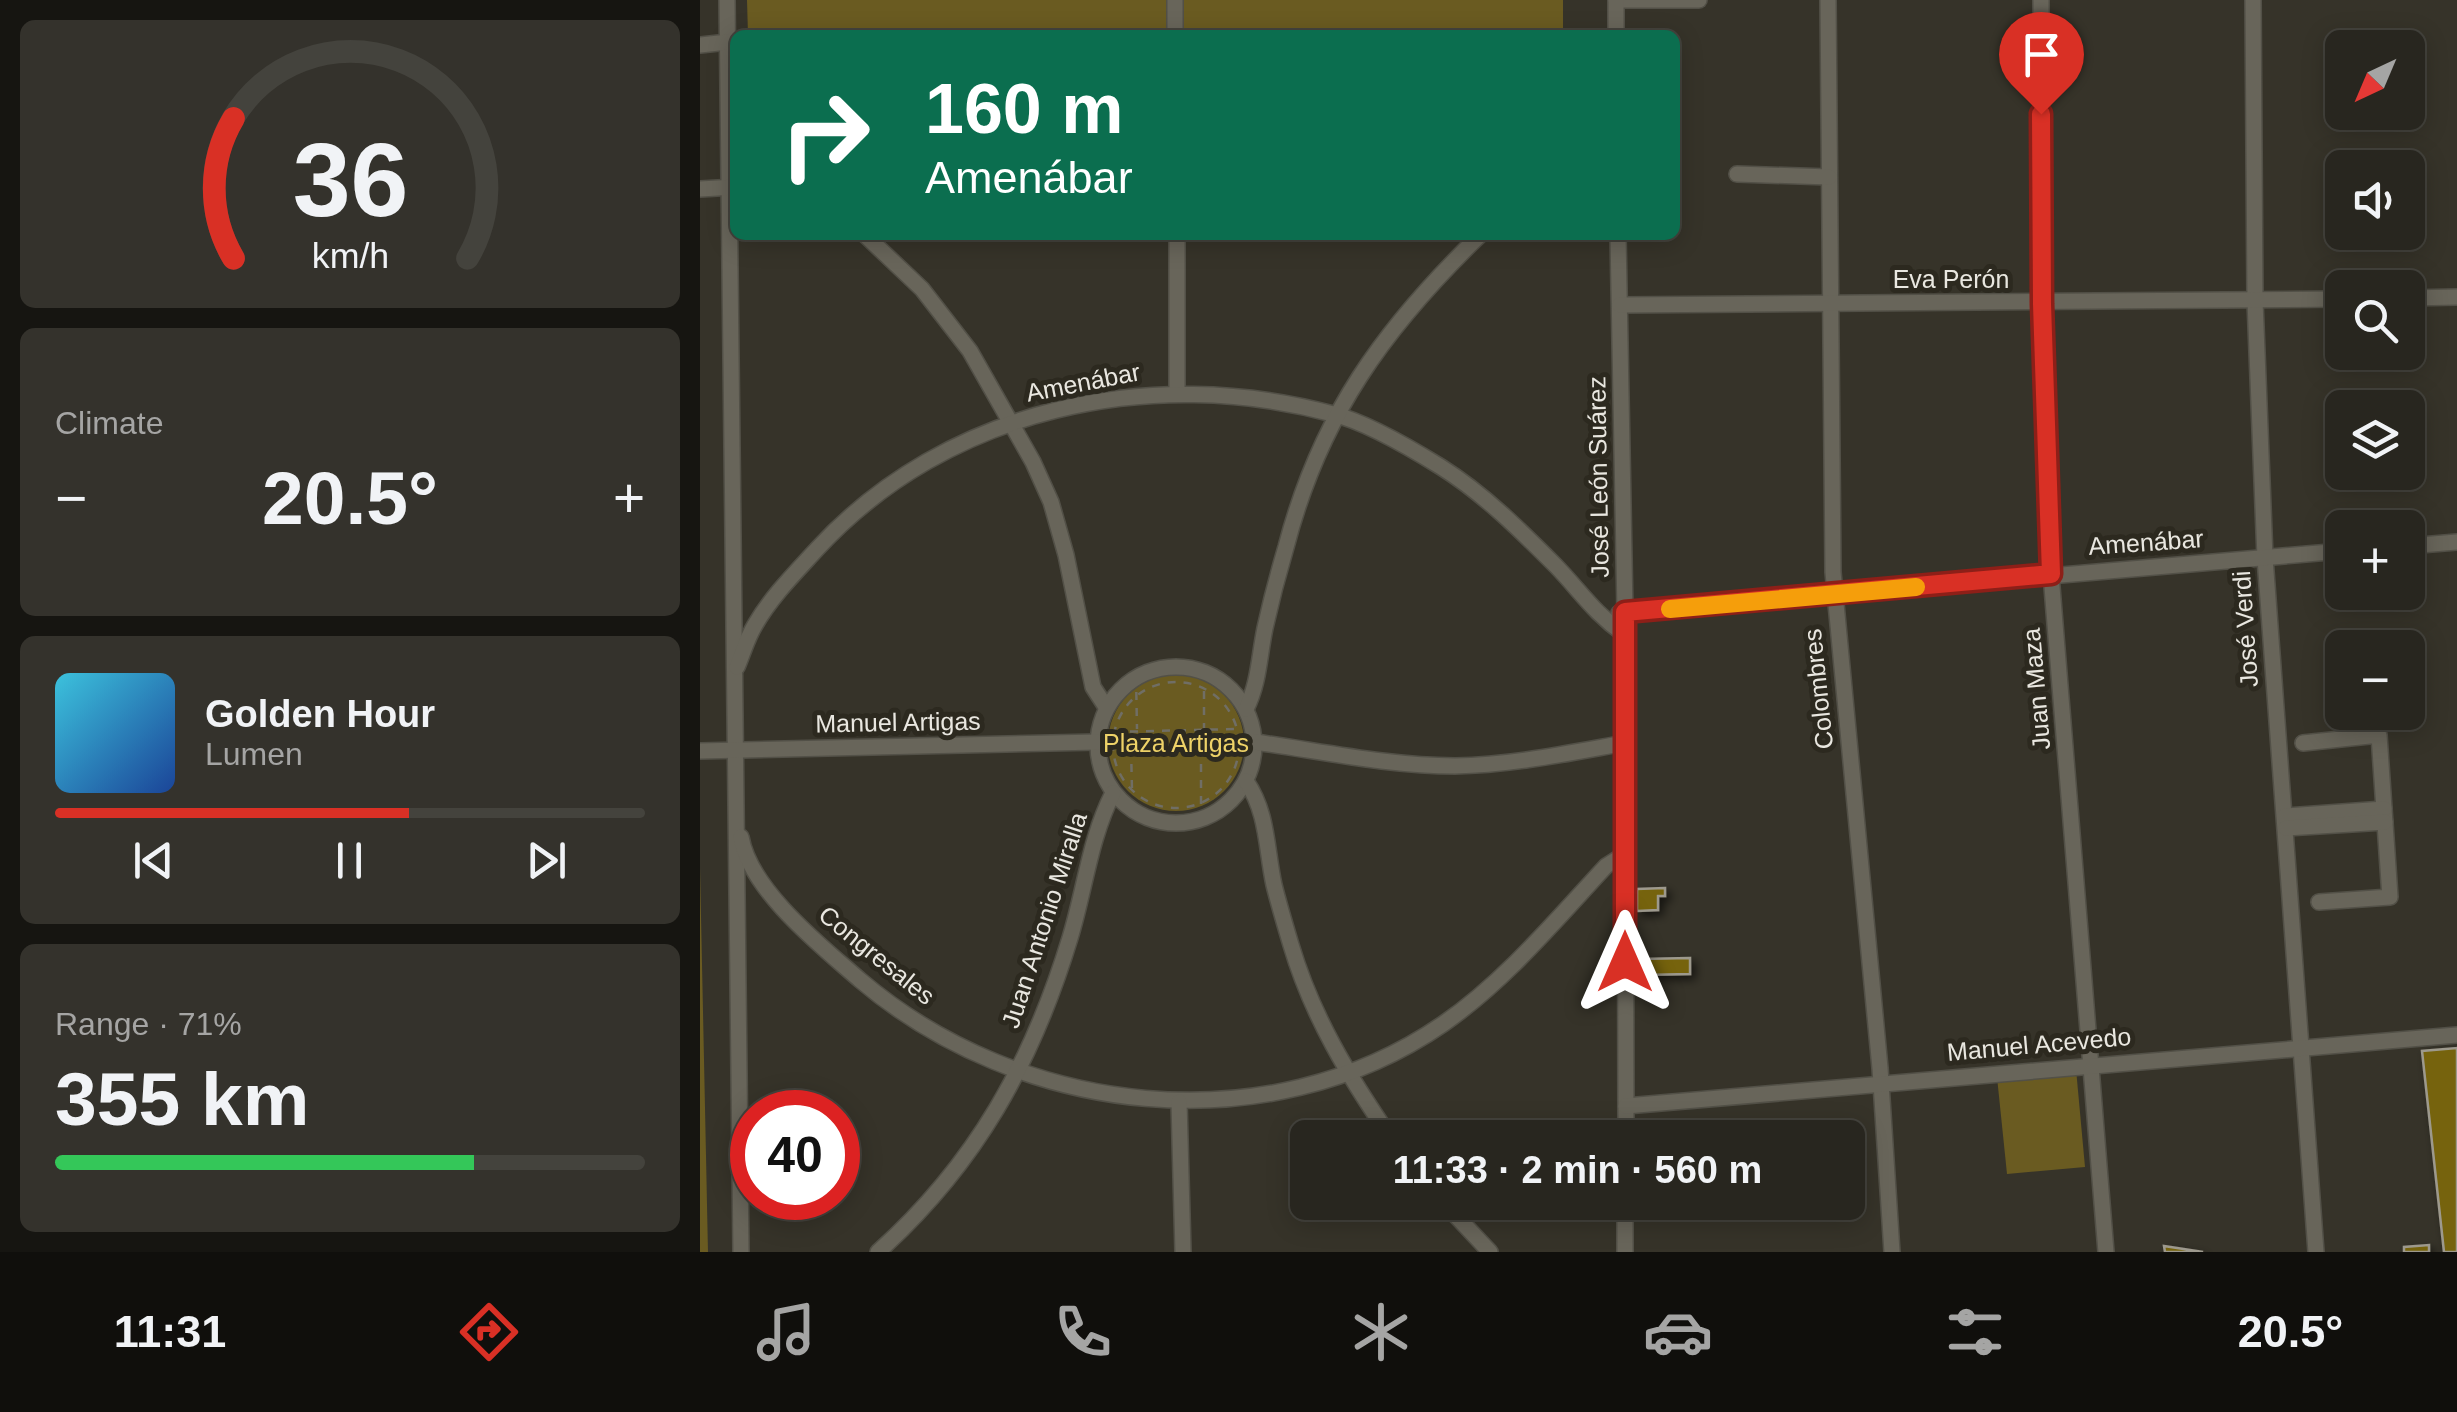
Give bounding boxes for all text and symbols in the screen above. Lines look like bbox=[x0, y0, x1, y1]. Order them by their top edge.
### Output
pin bbox=[1999, 12, 2084, 115]
icon: arrive bbox=[2014, 27, 2069, 82]
north arrow bbox=[2325, 30, 2425, 130]
map controls bbox=[2325, 30, 2425, 730]
icon: right bbox=[760, 70, 890, 200]
text: 160 m bbox=[925, 70, 1123, 148]
text: 36 bbox=[292, 122, 408, 238]
button: sound bbox=[2325, 150, 2425, 250]
text: Amenábar bbox=[925, 152, 1133, 203]
text: km/h bbox=[311, 236, 389, 276]
street label: Eva Perón bbox=[1893, 265, 2009, 293]
button: search bbox=[2325, 270, 2425, 370]
street label: Amenábar bbox=[1024, 357, 1142, 407]
street label: José León Suárez bbox=[1582, 376, 1614, 578]
button: layers bbox=[2325, 390, 2425, 490]
text: Climate bbox=[55, 405, 163, 441]
text: 20.5° bbox=[262, 456, 438, 540]
text: − bbox=[55, 467, 87, 529]
text: + bbox=[613, 467, 645, 529]
button: + bbox=[2325, 510, 2425, 610]
street label: Amenábar bbox=[2087, 524, 2205, 560]
street label: José Verdi bbox=[2227, 570, 2263, 688]
street label: Colombres bbox=[1798, 627, 1838, 751]
street label: Juan Maza bbox=[2017, 627, 2055, 751]
button: − bbox=[2325, 630, 2425, 730]
text: Golden Hour bbox=[205, 693, 435, 735]
street label: Manuel Artigas bbox=[815, 707, 981, 737]
park label: Plaza Artigas bbox=[1103, 729, 1249, 757]
text: Lumen bbox=[205, 736, 303, 772]
street label: Juan Antonio Miralla bbox=[996, 809, 1092, 1031]
icon: previous bbox=[126, 833, 181, 888]
icon: pause bbox=[322, 833, 377, 888]
icon: next bbox=[519, 833, 574, 888]
street label: Congresales bbox=[814, 900, 940, 1010]
position arrow bbox=[1573, 910, 1677, 1014]
text: Range · 71% bbox=[55, 1006, 242, 1042]
street label: Manuel Acevedo bbox=[1946, 1022, 2132, 1066]
text: 355 km bbox=[55, 1057, 309, 1141]
speed limit sign: 40 bbox=[730, 1090, 860, 1220]
text: 11:33 · 2 min · 560 m bbox=[1393, 1149, 1762, 1191]
icon: directions bbox=[454, 1297, 524, 1367]
icon: music bbox=[751, 1297, 821, 1367]
icon: phone bbox=[1048, 1297, 1118, 1367]
icon: climate bbox=[1346, 1297, 1416, 1367]
icon: car bbox=[1643, 1297, 1713, 1367]
icon: filters bbox=[1940, 1297, 2010, 1367]
text: 11:31 bbox=[114, 1306, 226, 1357]
text: 20.5° bbox=[2238, 1306, 2343, 1357]

